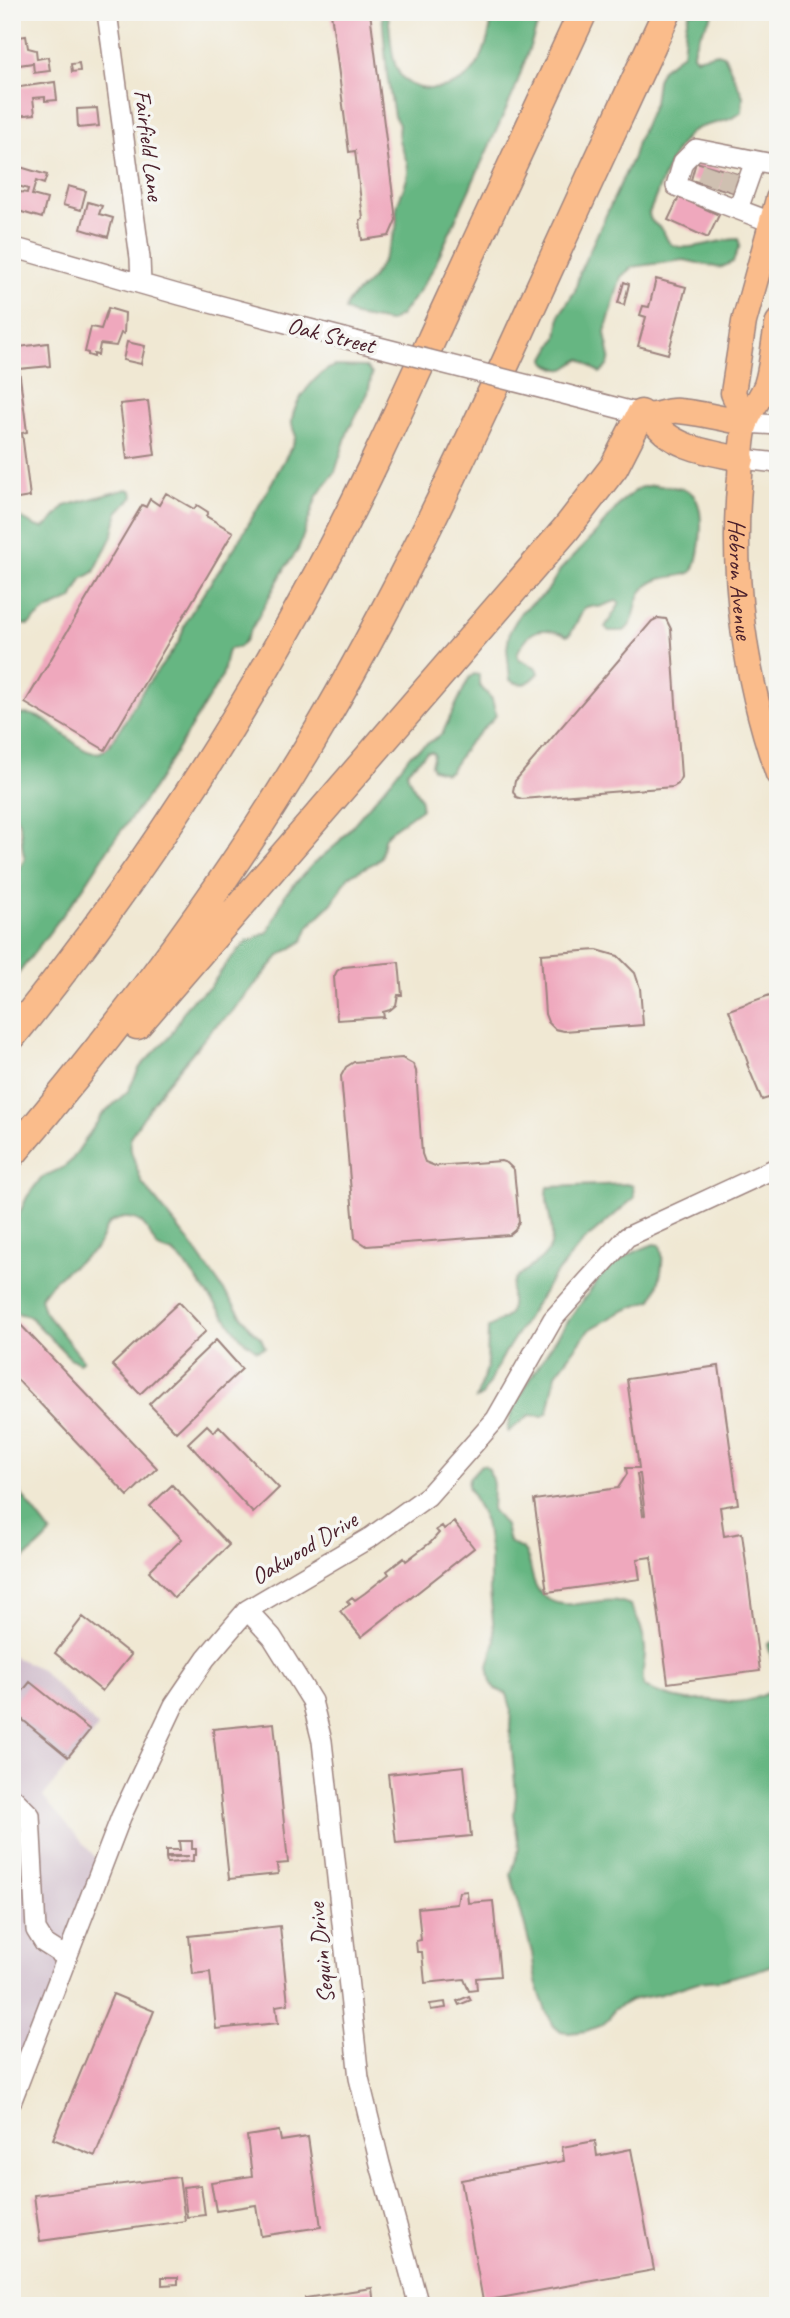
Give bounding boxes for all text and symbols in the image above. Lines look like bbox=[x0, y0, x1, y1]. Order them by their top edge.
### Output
street label: Fairfield Lane bbox=[127, 88, 171, 204]
street label: Oak Street bbox=[284, 310, 380, 361]
street label: Hebron Avenue bbox=[722, 519, 760, 644]
street label: Oakwood Drive bbox=[245, 1503, 365, 1591]
street label: Sequin Drive bbox=[301, 1899, 341, 2005]

